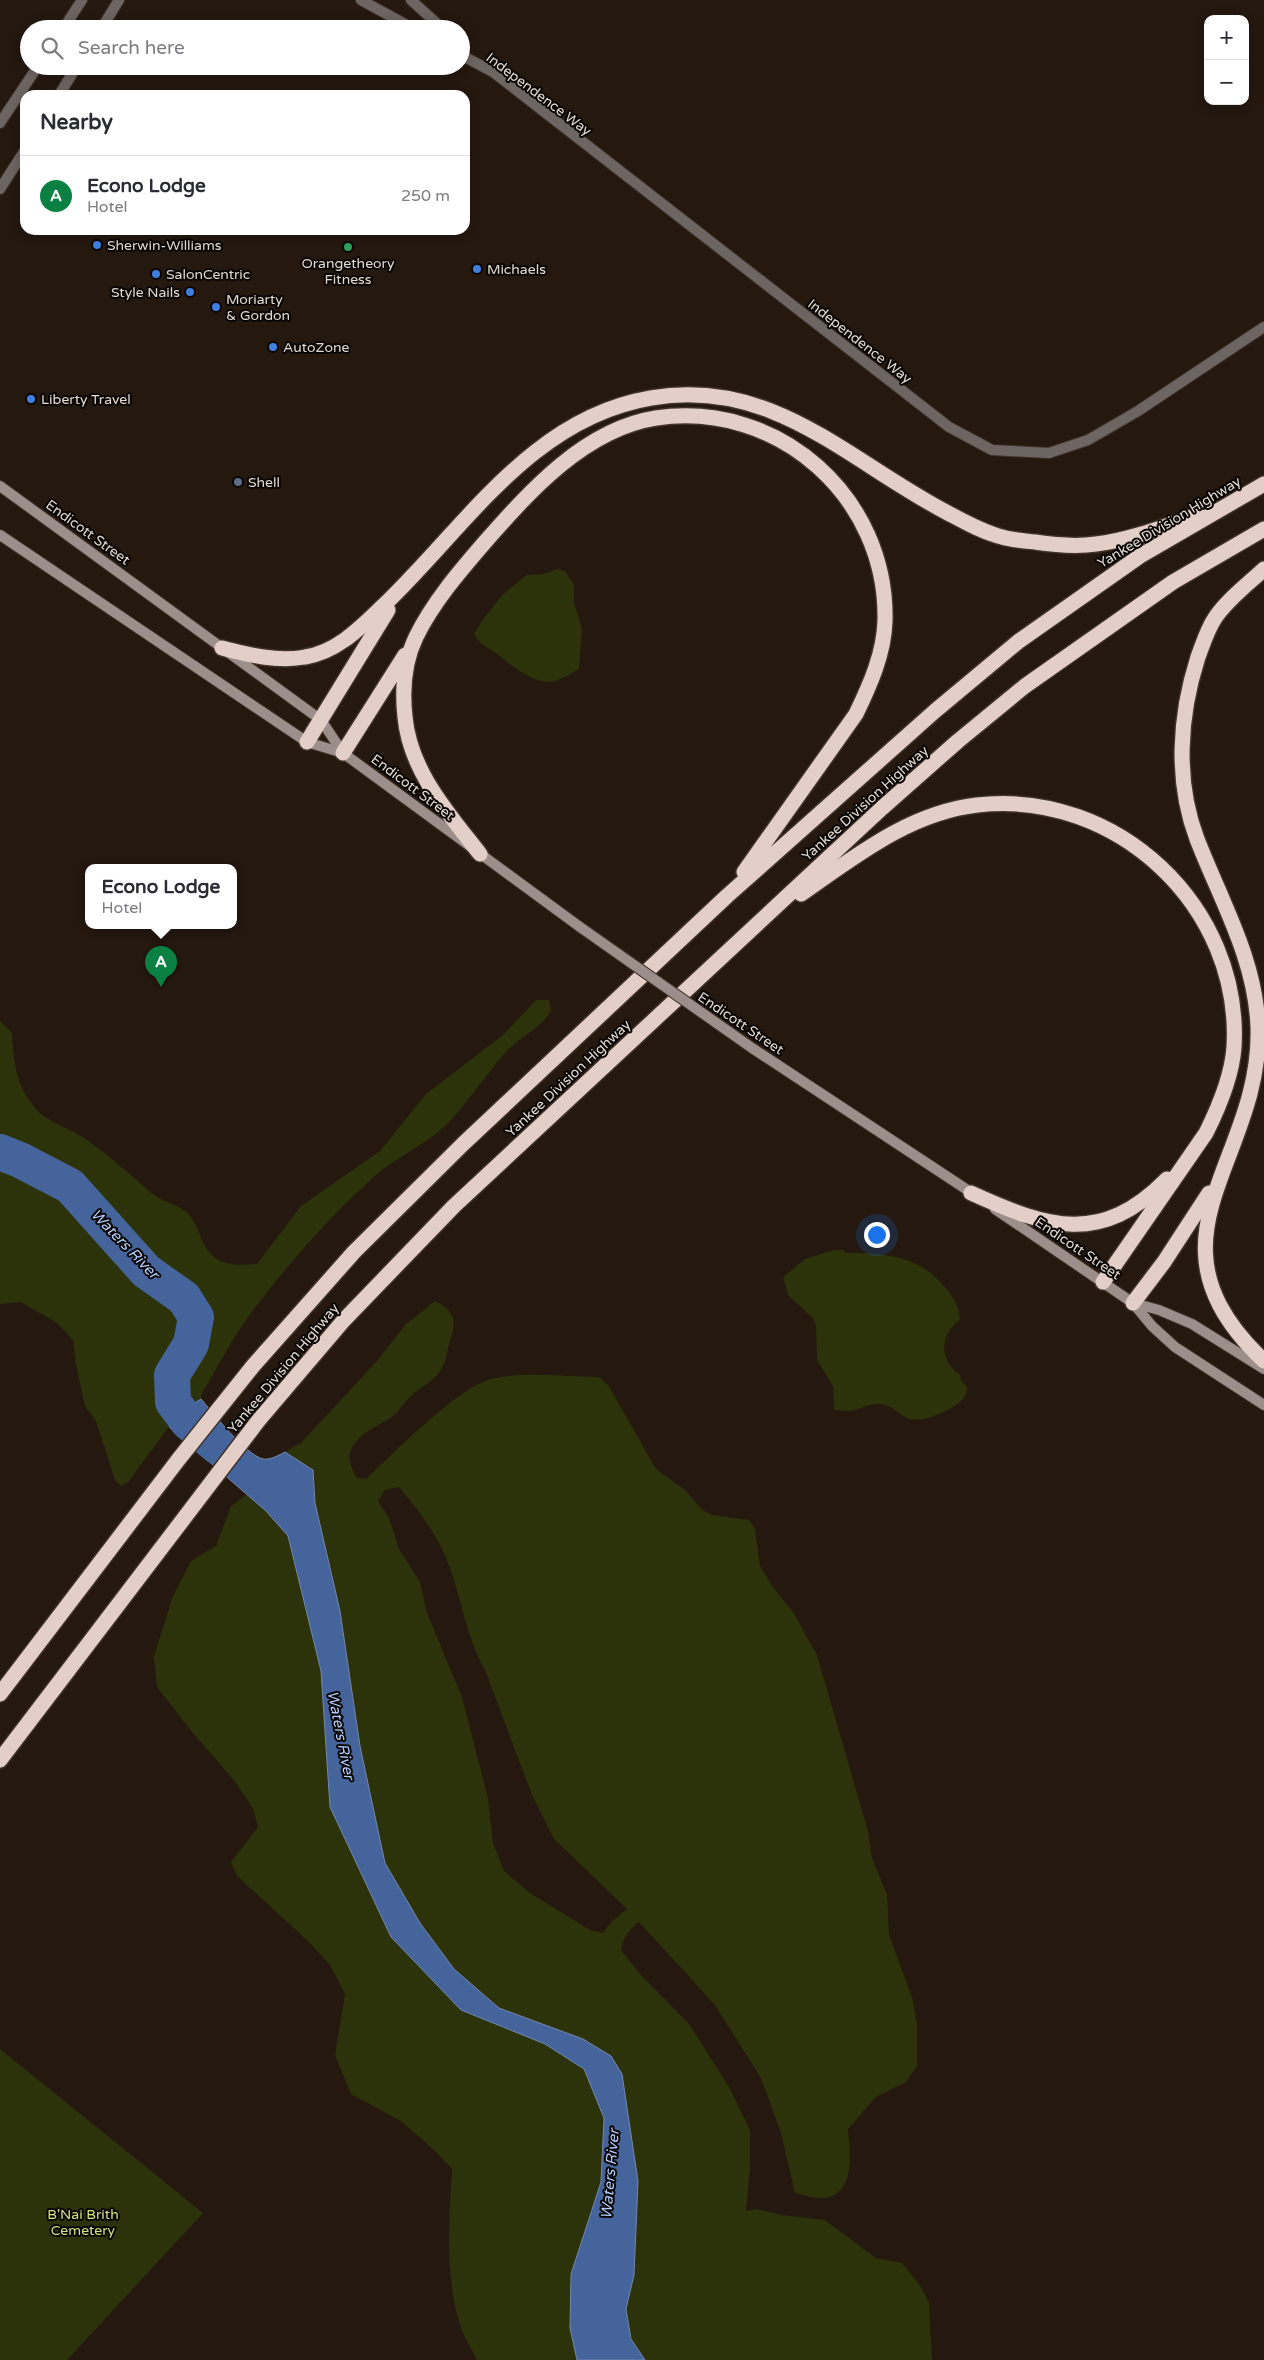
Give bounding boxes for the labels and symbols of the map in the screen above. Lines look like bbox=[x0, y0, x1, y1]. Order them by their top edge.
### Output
street label: Independence Way bbox=[483, 49, 595, 140]
place label: Sherwin-Williams bbox=[107, 237, 222, 254]
marker: Sherwin-Williams bbox=[91, 239, 103, 251]
marker: Orangetheory Fitness bbox=[342, 241, 354, 253]
place label: Orangetheory Fitness bbox=[302, 255, 395, 288]
place label: Michaels bbox=[487, 261, 546, 278]
marker: Michaels bbox=[471, 263, 483, 275]
place label: SalonCentric bbox=[166, 266, 250, 283]
marker: SalonCentric bbox=[150, 268, 162, 280]
place label: Style Nails bbox=[111, 284, 180, 301]
marker: Style Nails bbox=[184, 286, 196, 298]
place label: Moriarty & Gordon bbox=[226, 291, 290, 324]
street label: Independence Way bbox=[804, 295, 916, 388]
marker: Moriarty & Gordon bbox=[210, 301, 222, 313]
place label: AutoZone bbox=[283, 339, 350, 356]
marker: AutoZone bbox=[267, 341, 279, 353]
place label: Liberty Travel bbox=[41, 391, 131, 408]
marker: Liberty Travel bbox=[25, 393, 37, 405]
street label: Yankee Division Highway bbox=[1094, 473, 1244, 572]
place label: Shell bbox=[248, 474, 280, 491]
marker: Shell bbox=[232, 476, 244, 488]
street label: Endicott Street bbox=[42, 496, 134, 569]
street label: Yankee Division Highway bbox=[799, 742, 932, 865]
street label: Endicott Street bbox=[368, 751, 458, 825]
pin: A bbox=[145, 946, 177, 987]
street label: Endicott Street bbox=[695, 988, 787, 1059]
street label: Yankee Division Highway bbox=[502, 1016, 635, 1141]
water label: Waters River bbox=[87, 1205, 164, 1284]
street label: Endicott Street bbox=[1032, 1213, 1124, 1284]
your location bbox=[864, 1222, 890, 1248]
street label: Yankee Division Highway bbox=[224, 1300, 343, 1437]
water label: Waters River bbox=[324, 1689, 359, 1783]
water label: Waters River bbox=[597, 2126, 623, 2220]
park label: B'Nai Brith Cemetery bbox=[47, 2206, 119, 2239]

